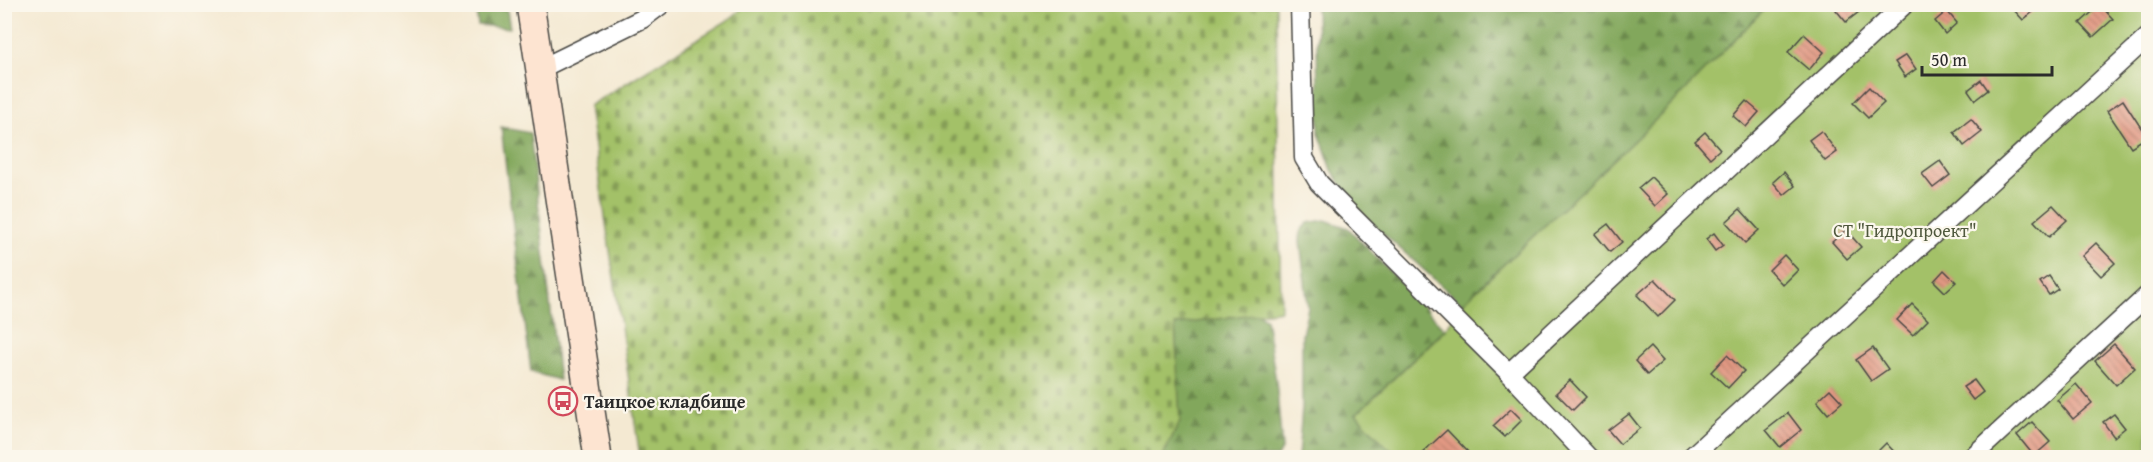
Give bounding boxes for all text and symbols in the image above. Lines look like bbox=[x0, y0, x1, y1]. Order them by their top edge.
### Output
scale bar bbox=[1922, 39, 2052, 77]
text: 50 m bbox=[1931, 46, 1967, 73]
park label: СТ "Гидропроект" bbox=[1833, 217, 1977, 244]
bus stop icon: Таицкое кладбище bbox=[547, 385, 579, 417]
place label: Таицкое кладбище bbox=[584, 388, 746, 415]

